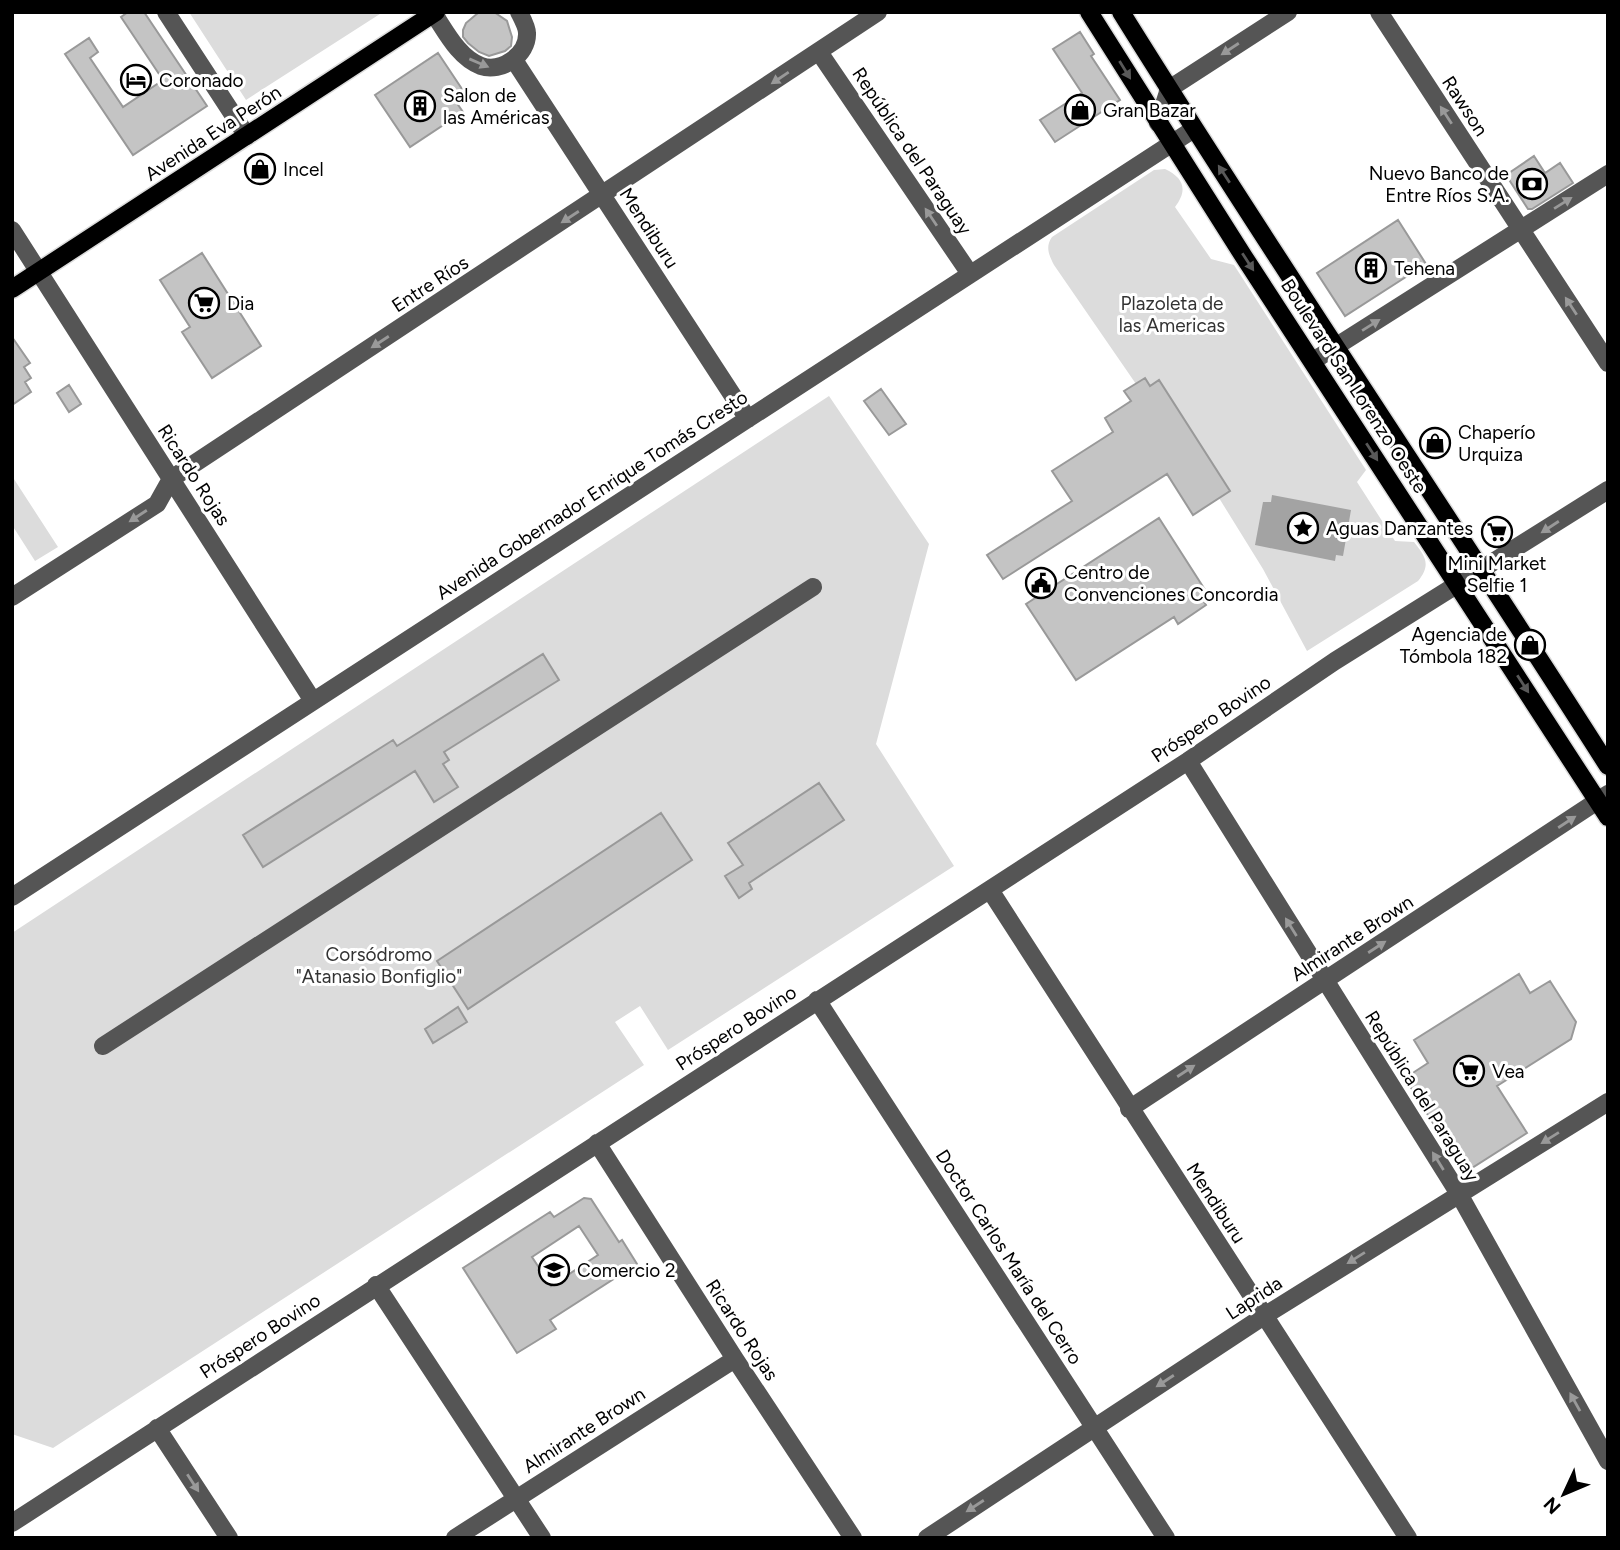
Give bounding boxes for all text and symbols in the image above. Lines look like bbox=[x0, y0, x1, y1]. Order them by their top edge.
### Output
one-way arrow bbox=[1220, 43, 1240, 56]
one-way arrow bbox=[469, 57, 490, 68]
one-way arrow bbox=[1119, 60, 1132, 80]
hotel icon: Coronado bbox=[119, 63, 153, 97]
street label: República del Paraguay bbox=[847, 63, 977, 239]
place label: Coronado bbox=[159, 69, 244, 92]
one-way arrow bbox=[771, 71, 789, 85]
street label: Rawson bbox=[1437, 72, 1493, 140]
street label: Avenida Eva Perón bbox=[141, 80, 285, 186]
place label: Salon de las Américas bbox=[443, 84, 550, 129]
building icon: Salon de las Américas bbox=[403, 89, 437, 123]
shop icon: Gran Bazar bbox=[1063, 93, 1097, 127]
place label: Gran Bazar bbox=[1103, 99, 1196, 122]
one-way arrow bbox=[1440, 106, 1453, 125]
shop icon: Incel bbox=[243, 152, 277, 186]
place label: Incel bbox=[283, 158, 324, 181]
place label: Nuevo Banco de Entre Ríos S.A. bbox=[1369, 162, 1509, 207]
one-way arrow bbox=[1217, 165, 1230, 184]
bank icon: Nuevo Banco de Entre Ríos S.A. bbox=[1515, 167, 1549, 201]
street label: Mendiburu bbox=[614, 183, 684, 273]
one-way arrow bbox=[1553, 196, 1573, 209]
one-way arrow bbox=[925, 208, 938, 227]
one-way arrow bbox=[561, 210, 580, 223]
street label: Entre Ríos bbox=[387, 251, 473, 317]
building icon: Tehena bbox=[1354, 251, 1388, 285]
one-way arrow bbox=[1241, 252, 1254, 272]
place label: Tehena bbox=[1394, 257, 1455, 280]
street label: Boulevard San Lorenzo Oeste bbox=[1276, 275, 1432, 497]
supermarket icon: Dia bbox=[187, 286, 221, 320]
place label: Dia bbox=[227, 292, 254, 315]
park label: Plazoleta de las Americas bbox=[1119, 292, 1225, 337]
one-way arrow bbox=[1564, 296, 1577, 316]
one-way arrow bbox=[1361, 318, 1381, 331]
one-way arrow bbox=[371, 335, 389, 349]
street label: Avenida Gobernador Enrique Tomás Cresto bbox=[432, 385, 752, 605]
street label: Ricardo Rojas bbox=[153, 420, 235, 530]
place label: Chaperío Urquiza bbox=[1458, 421, 1535, 466]
shop icon: Chaperío Urquiza bbox=[1418, 426, 1452, 460]
one-way arrow bbox=[1365, 443, 1378, 462]
one-way arrow bbox=[129, 510, 148, 523]
place icon: Aguas Danzantes bbox=[1286, 511, 1320, 545]
supermarket icon: Mini Market Selfie 1 bbox=[1480, 515, 1514, 549]
place label: Aguas Danzantes bbox=[1326, 517, 1473, 540]
one-way arrow bbox=[1541, 520, 1560, 533]
place label: Mini Market Selfie 1 bbox=[1448, 552, 1546, 597]
place label: Centro de Convenciones Concordia bbox=[1064, 561, 1278, 606]
public building icon: Centro de Convenciones Concordia bbox=[1024, 566, 1058, 600]
place label: Agencia de Tómbola 182 bbox=[1400, 623, 1507, 668]
shop icon: Agencia de Tómbola 182 bbox=[1513, 628, 1547, 662]
street label: Próspero Bovino bbox=[1147, 671, 1275, 767]
one-way arrow bbox=[1516, 675, 1529, 694]
one-way arrow bbox=[1557, 815, 1576, 828]
street label: Almirante Brown bbox=[1287, 890, 1417, 986]
one-way arrow bbox=[1285, 917, 1298, 936]
one-way arrow bbox=[1367, 941, 1386, 954]
park label: Corsódromo "Atanasio Bonfiglio" bbox=[296, 943, 462, 988]
street label: Próspero Bovino bbox=[671, 980, 801, 1076]
street label: República del Paraguay bbox=[1360, 1006, 1484, 1186]
supermarket icon: Vea bbox=[1452, 1054, 1486, 1088]
place label: Vea bbox=[1492, 1060, 1524, 1083]
one-way arrow bbox=[1177, 1065, 1196, 1078]
one-way arrow bbox=[1540, 1131, 1559, 1144]
street label: Doctor Carlos María del Cerro bbox=[931, 1145, 1087, 1369]
one-way arrow bbox=[1432, 1151, 1445, 1171]
street label: Mendiburu bbox=[1181, 1158, 1251, 1248]
one-way arrow bbox=[1347, 1251, 1366, 1264]
school or university icon: Comercio 2 bbox=[537, 1253, 571, 1287]
place label: Comercio 2 bbox=[577, 1259, 676, 1282]
street label: Laprida bbox=[1222, 1271, 1286, 1325]
street label: Ricardo Rojas bbox=[701, 1275, 783, 1385]
street label: Próspero Bovino bbox=[195, 1288, 325, 1384]
one-way arrow bbox=[1156, 1374, 1174, 1388]
street label: Almirante Brown bbox=[519, 1382, 649, 1478]
one-way arrow bbox=[1569, 1391, 1581, 1411]
north arrow bbox=[1529, 1459, 1599, 1529]
one-way arrow bbox=[186, 1473, 199, 1492]
text: N bbox=[1539, 1492, 1566, 1519]
one-way arrow bbox=[966, 1499, 984, 1513]

